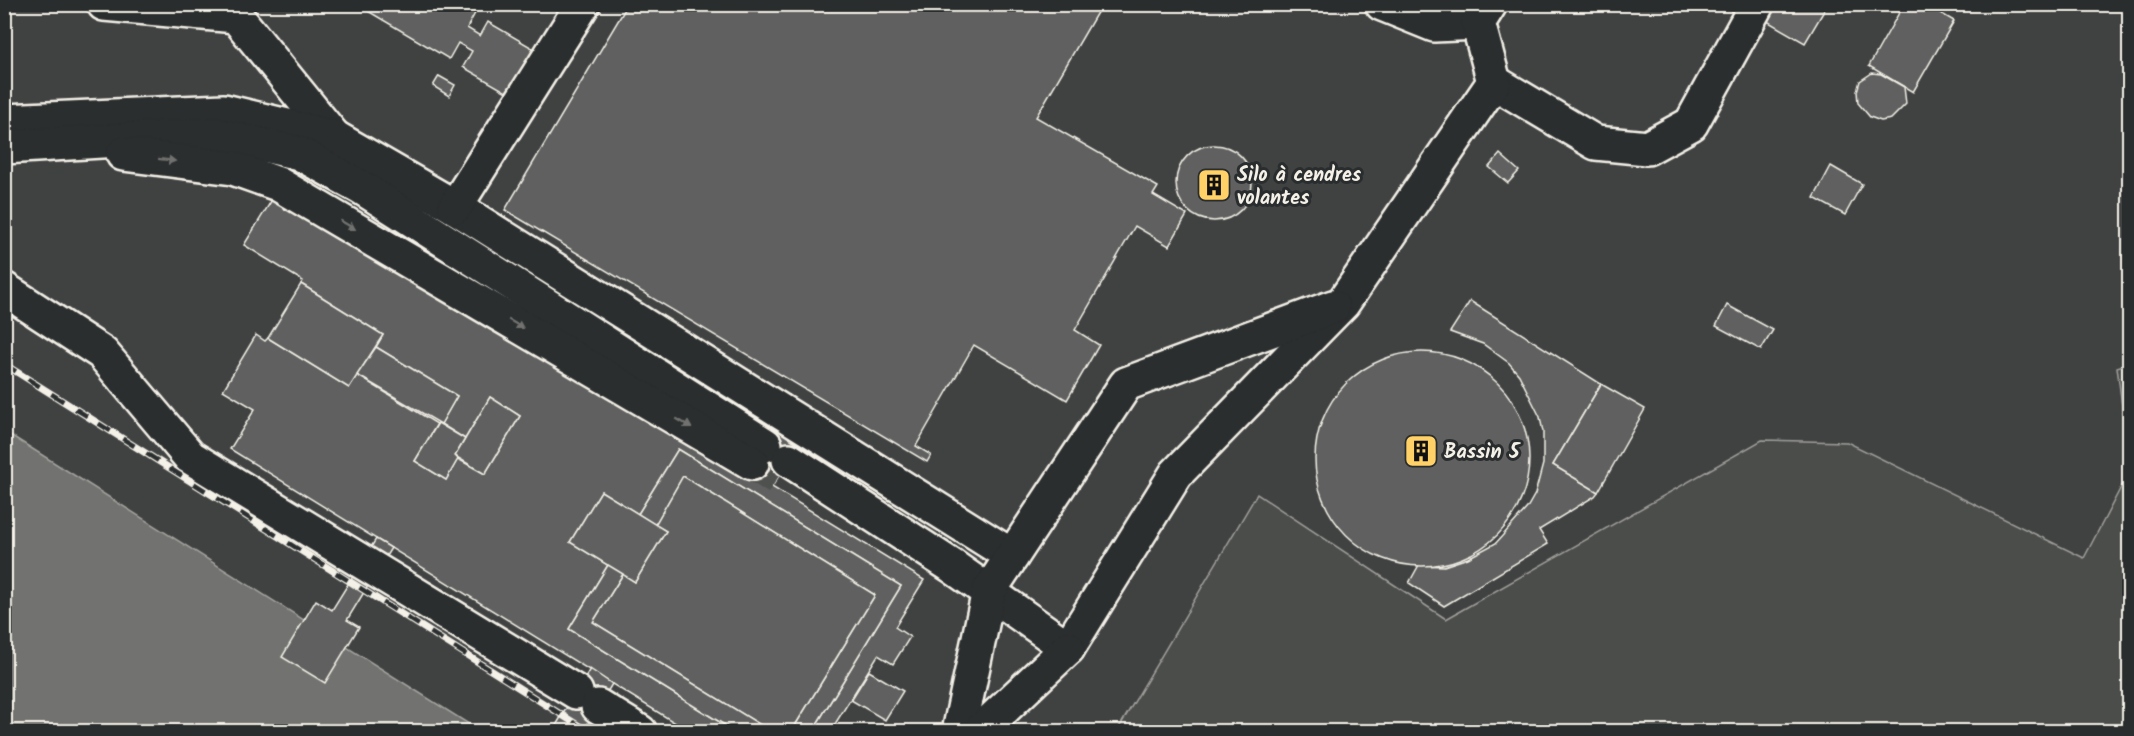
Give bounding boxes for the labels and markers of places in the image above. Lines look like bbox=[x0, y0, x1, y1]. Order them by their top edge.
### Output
place label: Silo à cendres volantes bbox=[1237, 160, 1362, 215]
building icon: Silo à cendres volantes bbox=[1196, 167, 1232, 203]
building icon: Bassin 5 bbox=[1403, 433, 1439, 469]
place label: Bassin 5 bbox=[1444, 437, 1521, 469]

